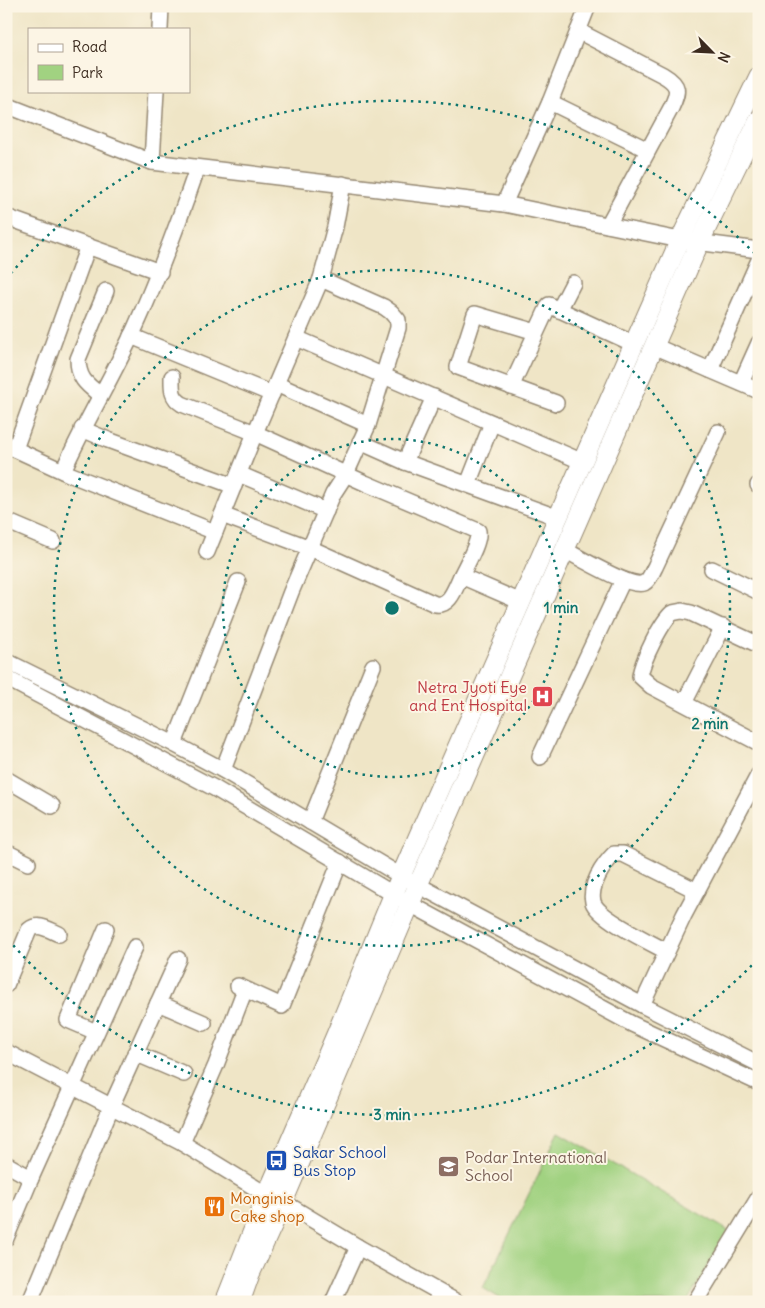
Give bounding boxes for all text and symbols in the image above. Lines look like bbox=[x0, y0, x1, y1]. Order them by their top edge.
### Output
legend bbox=[28, 28, 190, 92]
north arrow bbox=[688, 28, 738, 78]
text: Road bbox=[72, 37, 107, 56]
text: N bbox=[714, 49, 734, 65]
text: Park bbox=[72, 63, 103, 82]
text: 1 min bbox=[544, 598, 579, 617]
centre of rings bbox=[383, 599, 401, 617]
place label: Netra Jyoti Eye and Ent Hospital bbox=[409, 677, 527, 715]
hospital icon: Netra Jyoti Eye and Ent Hospital bbox=[531, 684, 555, 708]
text: 2 min bbox=[692, 714, 729, 733]
text: 3 min bbox=[373, 1105, 411, 1124]
place label: Sakar School Bus Stop bbox=[293, 1142, 386, 1180]
place label: Podar International School bbox=[465, 1147, 607, 1185]
bus stop icon: Sakar School Bus Stop bbox=[265, 1149, 289, 1173]
school or university icon: Podar International School bbox=[437, 1154, 461, 1178]
place label: Monginis Cake shop bbox=[230, 1188, 305, 1226]
restaurant icon: Monginis Cake shop bbox=[202, 1195, 226, 1219]

